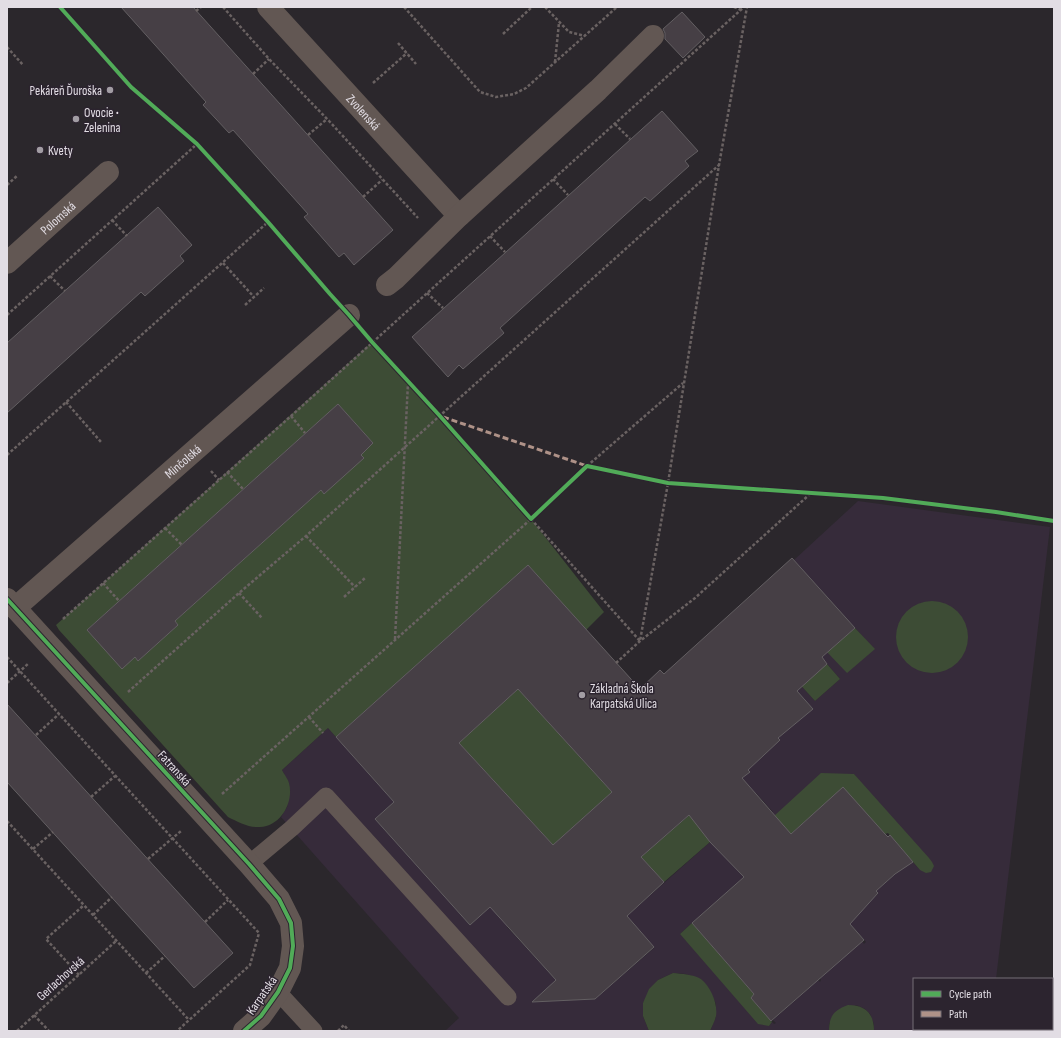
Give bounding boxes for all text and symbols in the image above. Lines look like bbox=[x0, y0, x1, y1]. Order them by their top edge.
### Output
place label: Pekáreň Ďuroška bbox=[30, 83, 102, 99]
marker: Pekáreň Ďuroška bbox=[105, 85, 115, 95]
street label: Zvolenská bbox=[343, 91, 384, 134]
place label: Ovocie • Zelenina bbox=[84, 105, 121, 136]
marker: Ovocie • Zelenina bbox=[71, 114, 81, 124]
place label: Kvety bbox=[48, 143, 73, 159]
marker: Kvety bbox=[35, 145, 45, 155]
street label: Polomská bbox=[37, 198, 79, 238]
street label: Minčolská bbox=[162, 441, 205, 482]
place label: Základná Škola Karpatská Ulica bbox=[590, 680, 657, 712]
marker: Základná Škola Karpatská Ulica bbox=[577, 690, 587, 700]
street label: Fatranská bbox=[154, 748, 194, 790]
street label: Gerlachovská bbox=[34, 953, 88, 1004]
street label: Karpatská bbox=[243, 973, 281, 1018]
legend bbox=[913, 978, 1053, 1030]
text: Cycle path bbox=[949, 987, 991, 1002]
text: Path bbox=[949, 1007, 967, 1022]

